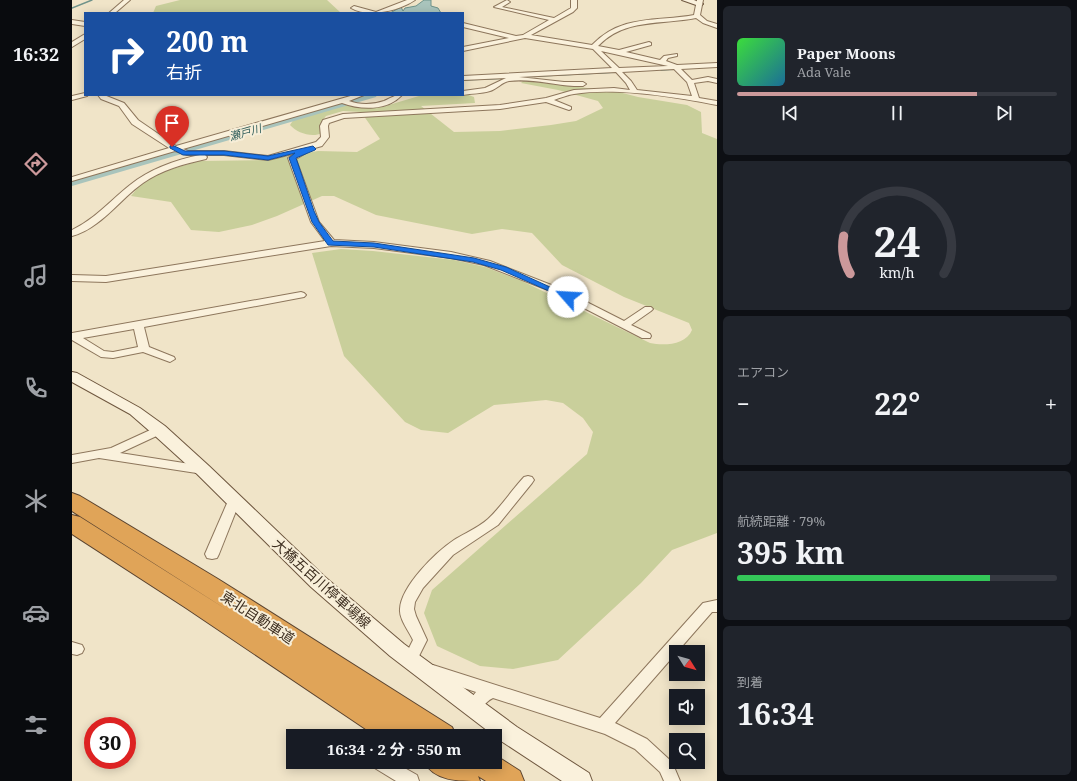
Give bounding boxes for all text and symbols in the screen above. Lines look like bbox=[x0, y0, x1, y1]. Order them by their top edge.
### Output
text: 200 m bbox=[166, 22, 248, 60]
icon: right bbox=[100, 28, 152, 80]
text: 16:32 bbox=[13, 42, 59, 66]
text: Paper Moons bbox=[797, 43, 896, 63]
text: 右折 bbox=[166, 60, 202, 84]
text: Ada Vale bbox=[797, 63, 851, 81]
icon: previous bbox=[779, 102, 801, 124]
icon: pause bbox=[886, 102, 908, 124]
icon: next bbox=[993, 102, 1015, 124]
pin bbox=[155, 106, 189, 147]
icon: arrive bbox=[161, 112, 183, 134]
water label: 瀬戸川 bbox=[227, 120, 264, 144]
icon: directions bbox=[22, 150, 50, 178]
text: 24 bbox=[873, 212, 921, 268]
icon: music bbox=[22, 262, 50, 290]
text: km/h bbox=[879, 262, 915, 281]
position arrow bbox=[547, 276, 589, 318]
text: エアコン bbox=[737, 363, 789, 381]
icon: phone bbox=[22, 374, 50, 402]
text: 22° bbox=[874, 383, 920, 424]
text: − bbox=[737, 388, 750, 418]
text: + bbox=[1045, 388, 1057, 418]
icon: climate bbox=[22, 487, 50, 515]
text: 航続距離 · 79% bbox=[737, 512, 825, 530]
text: 395 km bbox=[737, 532, 844, 573]
street label: 大橋五百川停車場線 bbox=[269, 534, 375, 632]
street label: 東北自動車道 bbox=[218, 586, 298, 648]
icon: car bbox=[22, 599, 50, 627]
north arrow bbox=[669, 645, 705, 681]
map controls bbox=[669, 645, 705, 769]
text: 到着 bbox=[737, 673, 763, 691]
button: sound bbox=[669, 689, 705, 725]
text: 16:34 bbox=[737, 693, 814, 734]
icon: filters bbox=[22, 711, 50, 739]
speed limit sign: 30 bbox=[84, 717, 136, 769]
button: search bbox=[669, 733, 705, 769]
text: 16:34 · 2 分 · 550 m bbox=[327, 739, 461, 759]

